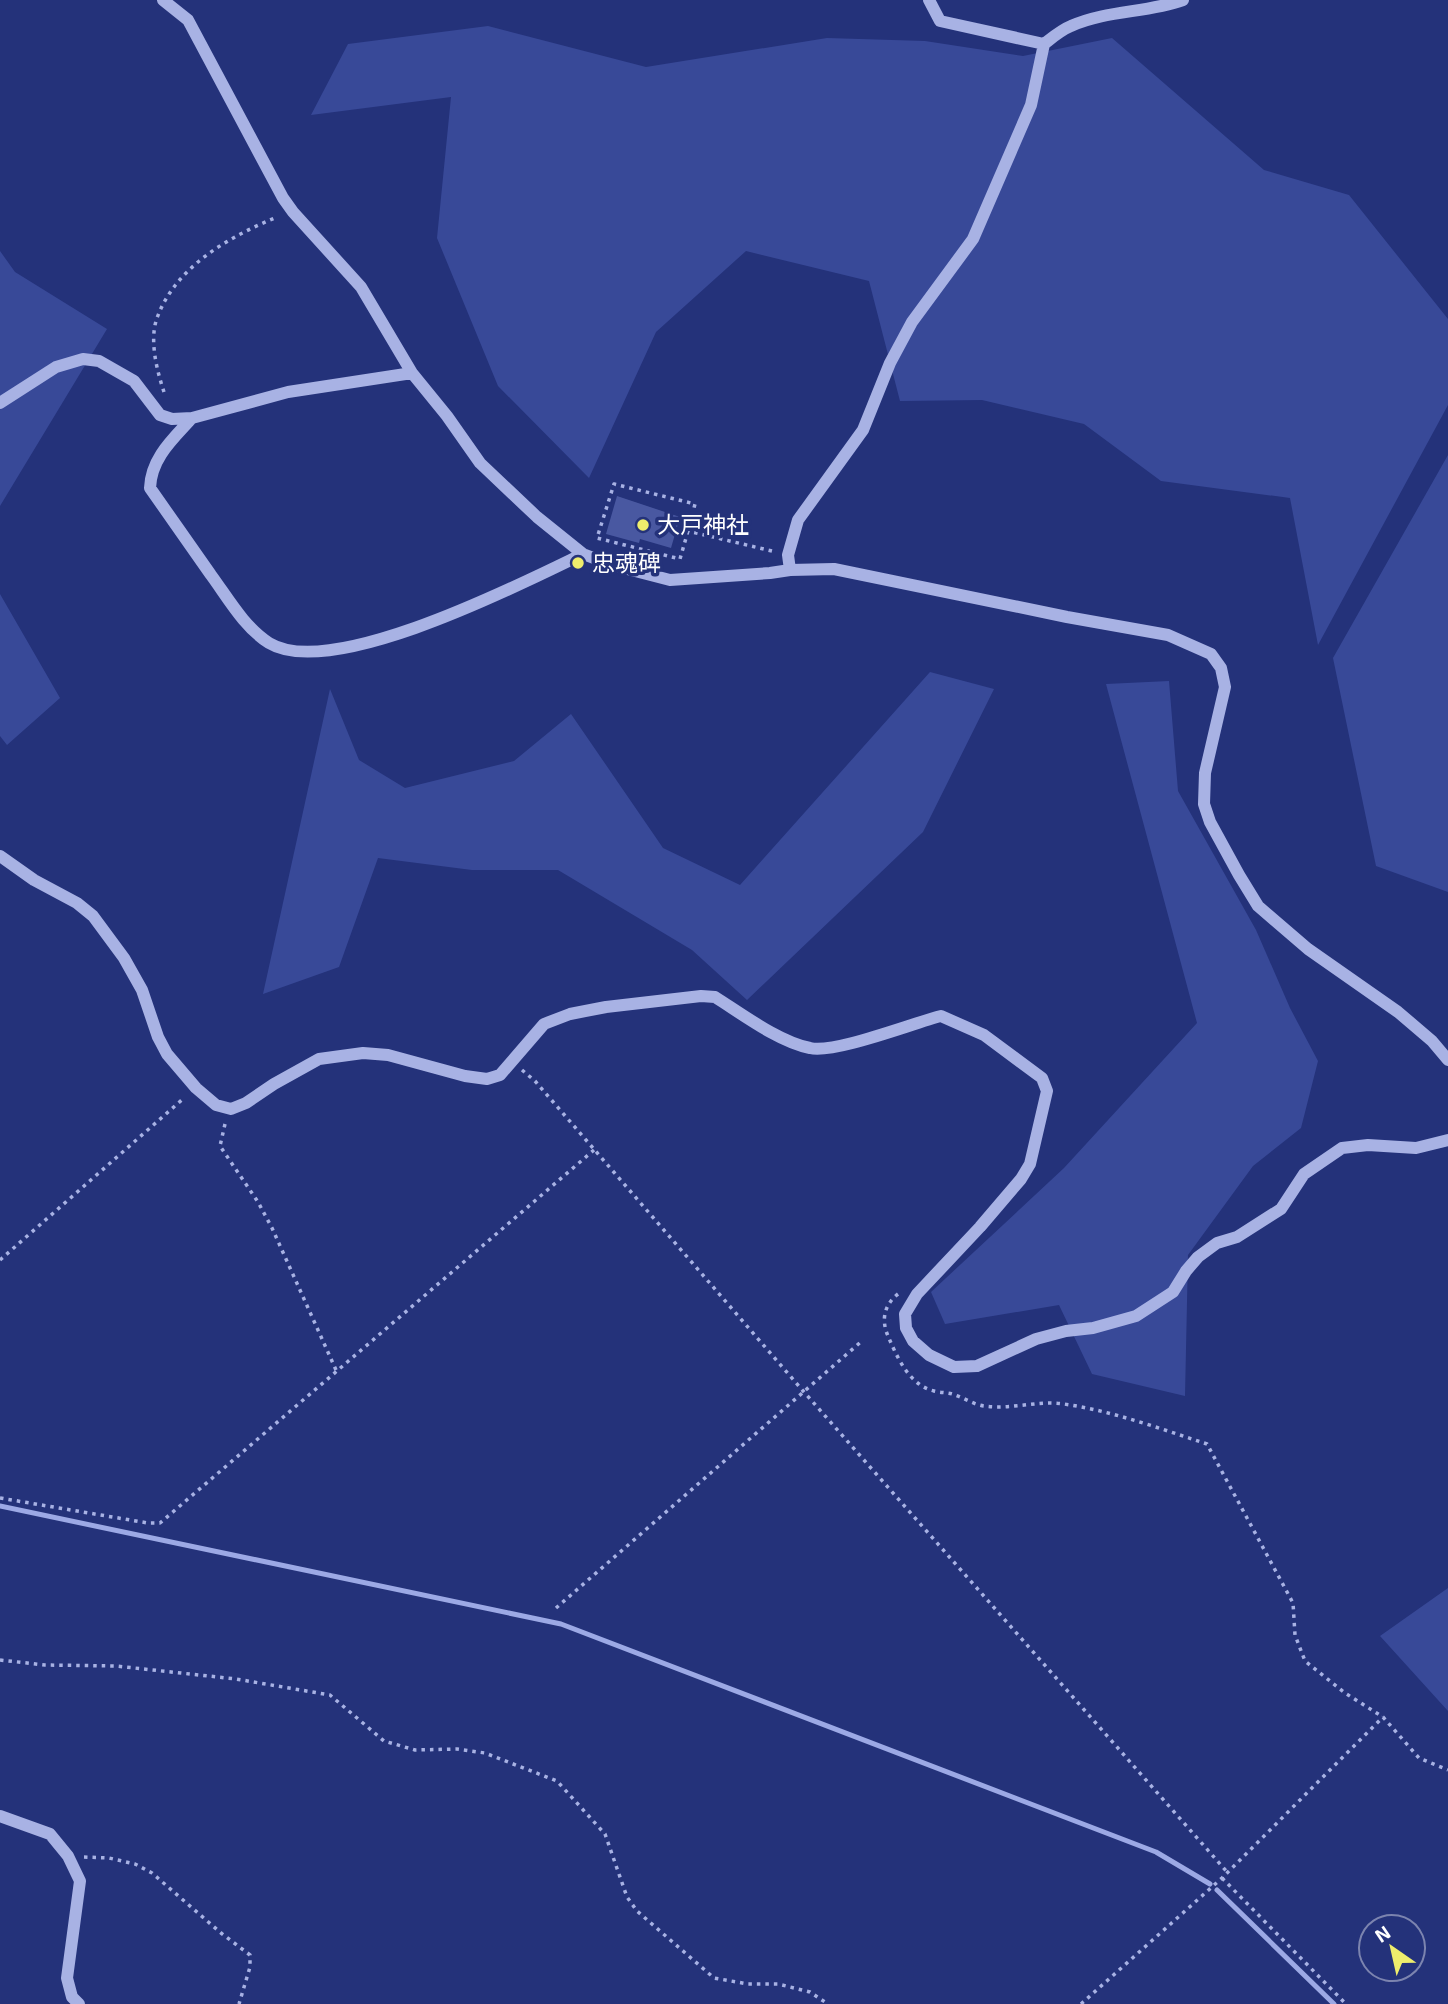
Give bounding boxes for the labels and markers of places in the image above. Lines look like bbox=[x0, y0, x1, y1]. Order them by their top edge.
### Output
place label: 大戸神社 bbox=[657, 510, 749, 538]
marker: 大戸神社 bbox=[635, 517, 651, 533]
place label: 忠魂碑 bbox=[592, 548, 661, 576]
marker: 忠魂碑 bbox=[570, 555, 586, 571]

